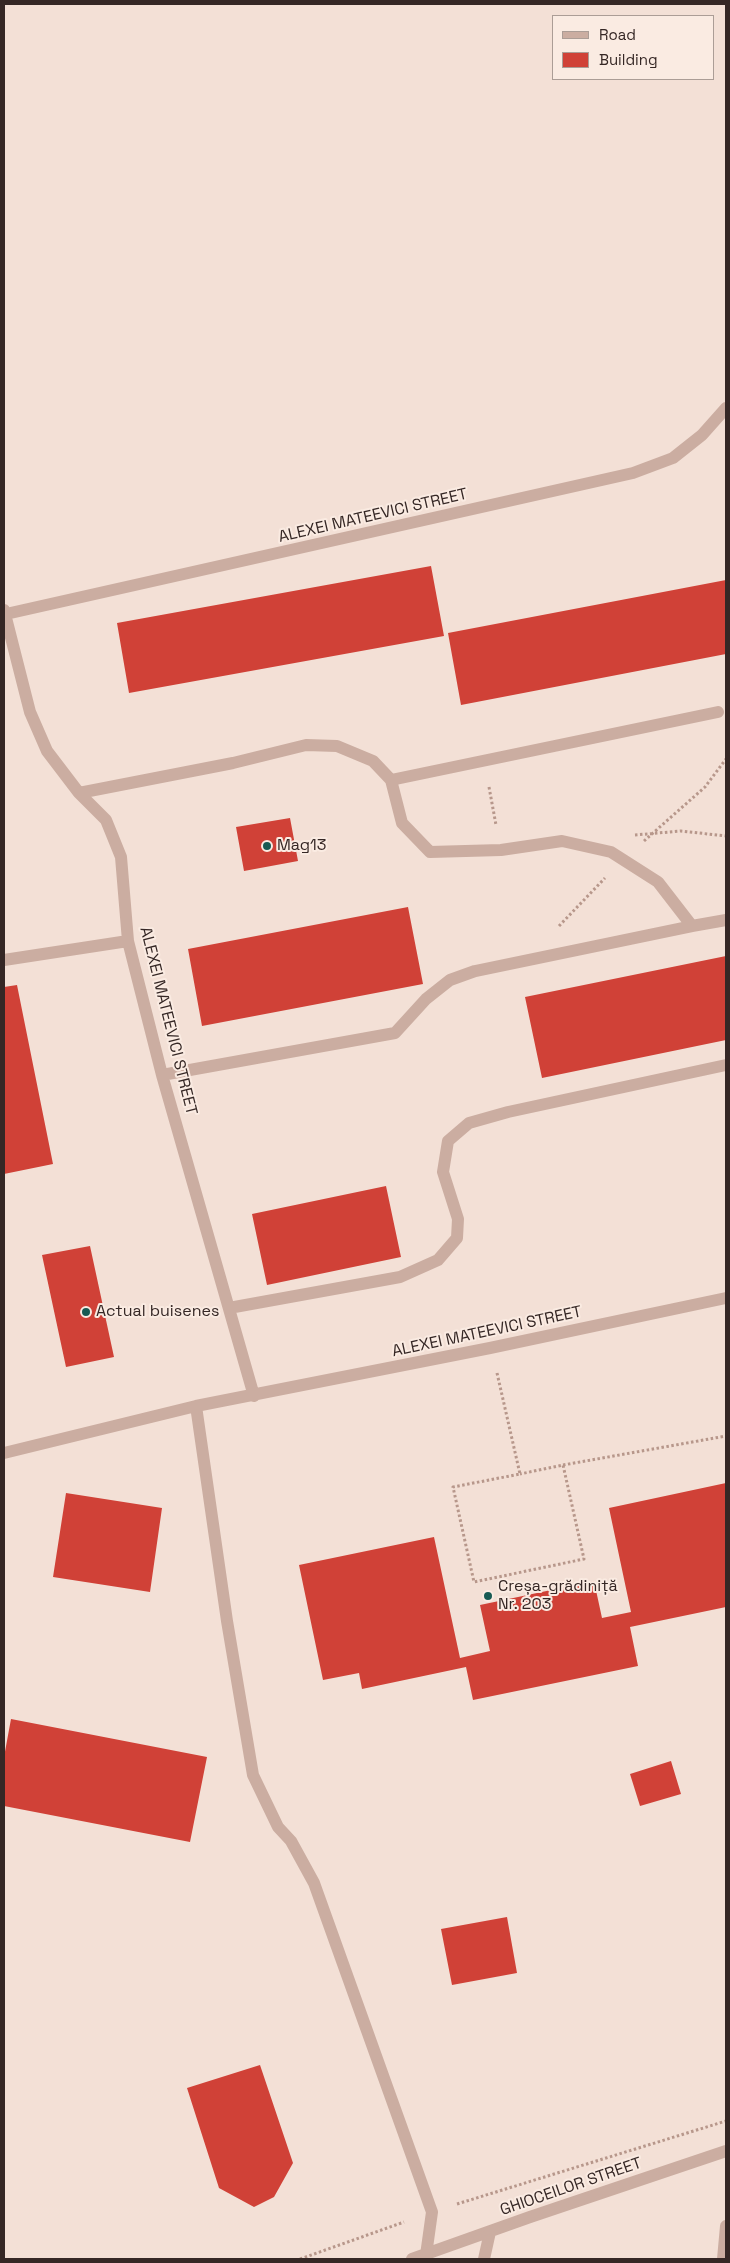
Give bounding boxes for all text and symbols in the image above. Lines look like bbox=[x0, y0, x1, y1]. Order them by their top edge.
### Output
legend bbox=[552, 15, 715, 80]
text: Road bbox=[599, 25, 636, 44]
text: Building bbox=[599, 50, 658, 69]
street label: ALEXEI MATEEVICI STREET bbox=[277, 485, 469, 547]
place label: Mag13 bbox=[277, 836, 326, 856]
marker: Mag13 bbox=[261, 840, 273, 852]
street label: ALEXEI MATEEVICI STREET bbox=[135, 925, 201, 1117]
place label: Actual buisenes bbox=[96, 1302, 219, 1322]
street label: ALEXEI MATEEVICI STREET bbox=[390, 1302, 584, 1362]
marker: Actual buisenes bbox=[80, 1306, 92, 1318]
place label: Creșa-grădiniță Nr. 203 bbox=[498, 1577, 618, 1615]
marker: Creșa-grădiniță Nr. 203 bbox=[482, 1590, 494, 1602]
street label: GHIOCEILOR STREET bbox=[498, 2154, 644, 2220]

